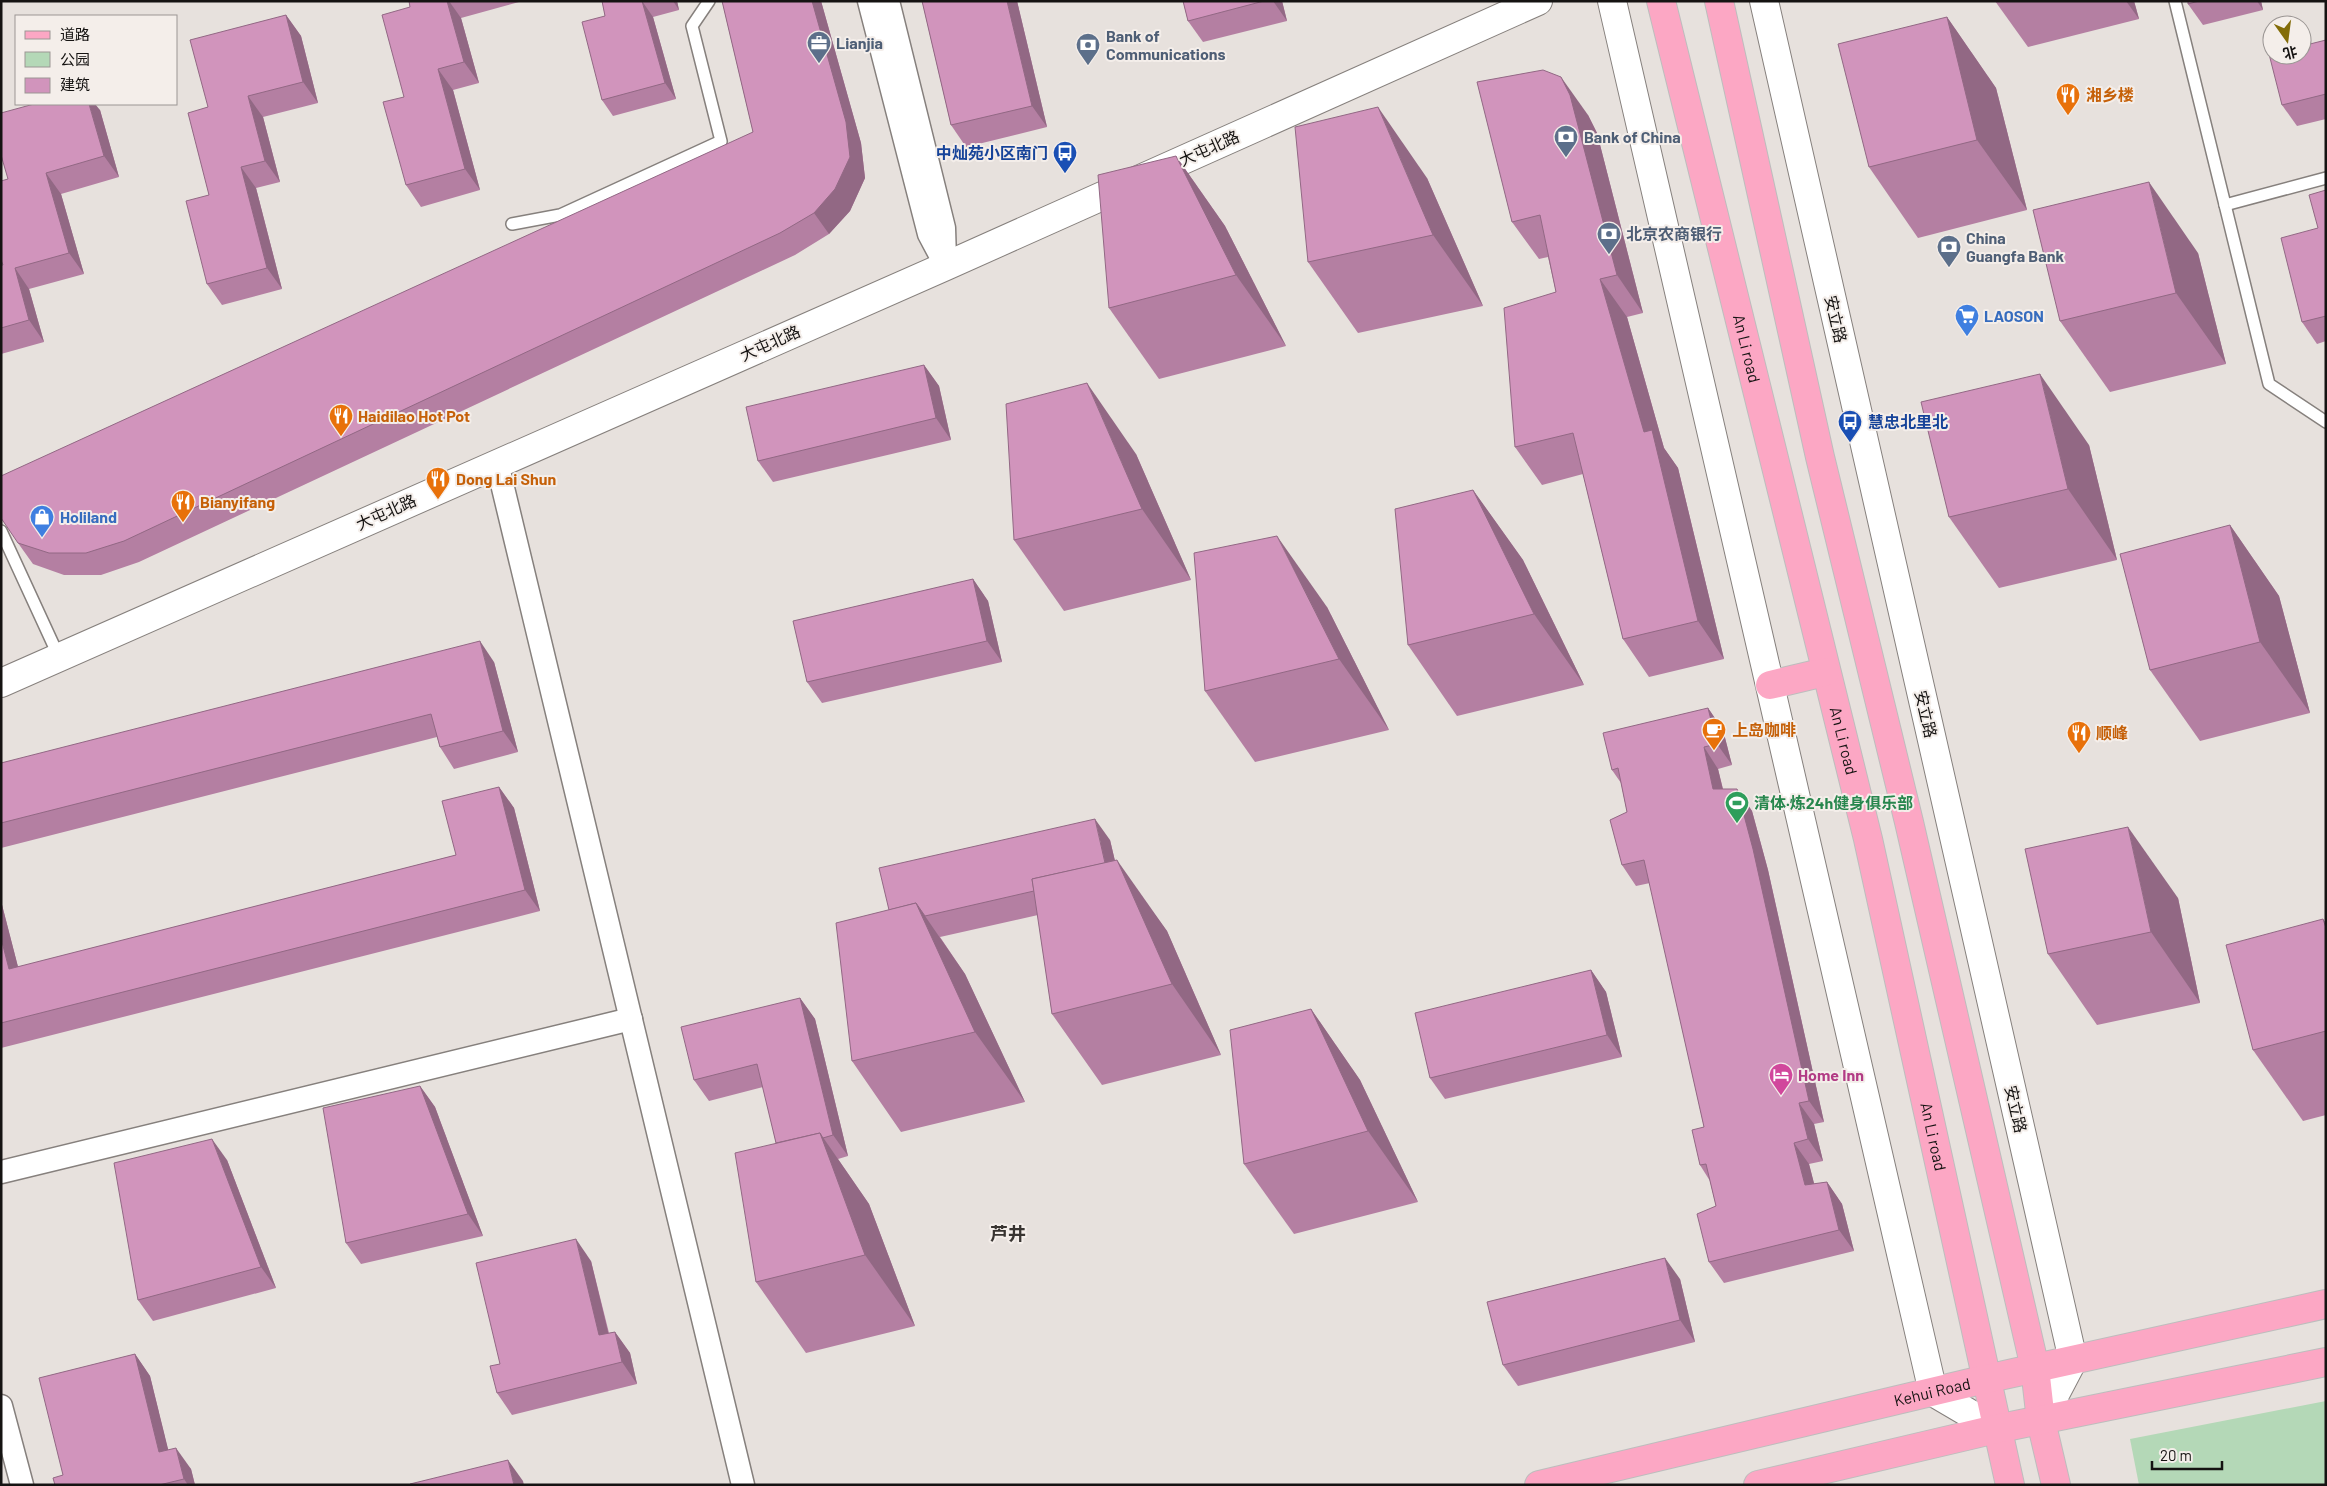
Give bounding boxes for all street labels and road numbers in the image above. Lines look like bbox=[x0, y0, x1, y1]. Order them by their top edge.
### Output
street label: 大屯北路 bbox=[1176, 126, 1242, 169]
street label: 安立路 bbox=[1822, 293, 1851, 344]
street label: An Li road bbox=[1730, 312, 1765, 384]
street label: 大屯北路 bbox=[737, 321, 803, 364]
street label: 大屯北路 bbox=[353, 490, 419, 533]
street label: 安立路 bbox=[1912, 688, 1941, 739]
street label: An Li road bbox=[1827, 705, 1862, 777]
street label: 安立路 bbox=[2002, 1083, 2031, 1134]
street label: An Li road bbox=[1917, 1101, 1951, 1173]
street label: Kehui Road bbox=[1892, 1373, 1972, 1410]

